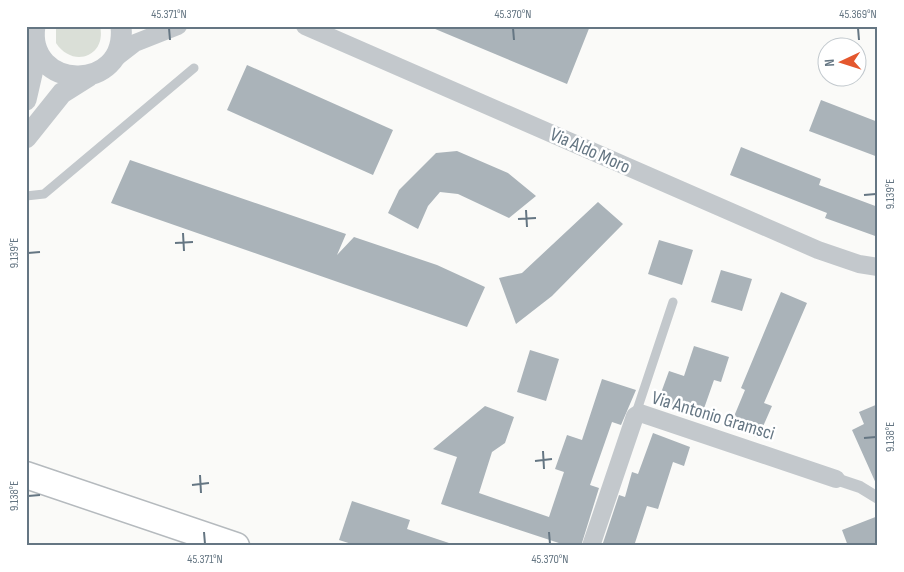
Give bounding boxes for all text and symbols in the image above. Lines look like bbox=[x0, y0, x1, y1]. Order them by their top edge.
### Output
text: 45.371°N bbox=[151, 7, 187, 22]
text: 45.370°N bbox=[495, 7, 531, 22]
text: 45.369°N bbox=[839, 7, 877, 22]
north arrow bbox=[816, 38, 866, 88]
text: N bbox=[821, 59, 838, 67]
street label: Via Aldo Moro bbox=[546, 123, 634, 179]
text: 9.139°E bbox=[883, 179, 898, 209]
text: 9.139°E bbox=[7, 238, 22, 268]
street label: Via Antonio Gramsci bbox=[649, 386, 777, 446]
text: 9.138°E bbox=[883, 422, 898, 452]
text: 9.138°E bbox=[7, 481, 22, 511]
text: 45.371°N bbox=[187, 552, 223, 567]
text: 45.370°N bbox=[532, 552, 568, 567]

